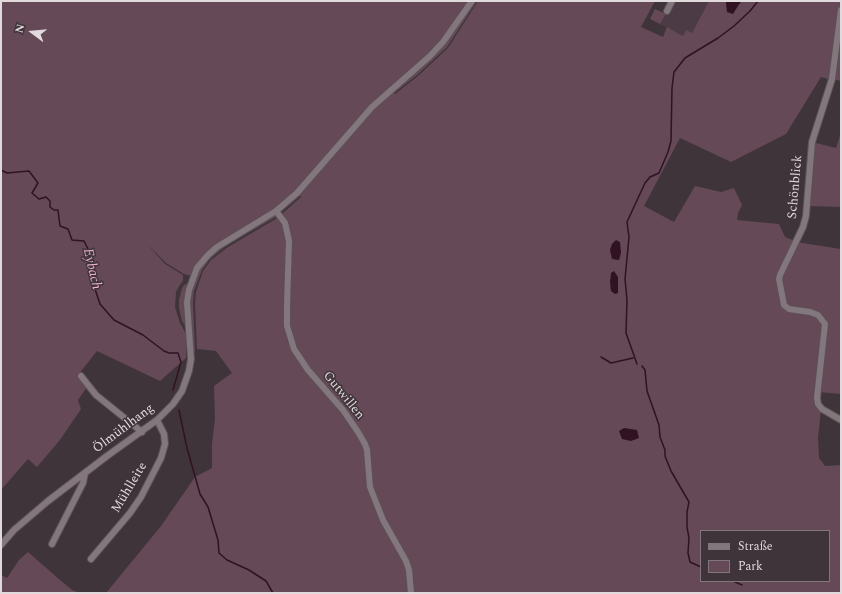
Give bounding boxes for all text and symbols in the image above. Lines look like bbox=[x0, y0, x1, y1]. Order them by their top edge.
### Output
north arrow bbox=[12, 12, 52, 52]
text: N bbox=[11, 22, 29, 35]
street label: Schönblick bbox=[785, 154, 807, 220]
water label: Eybach bbox=[78, 247, 104, 291]
street label: Gutwillen bbox=[319, 369, 367, 423]
street label: Ölmühlhang bbox=[90, 401, 158, 457]
street label: Mühlleite bbox=[109, 460, 151, 516]
legend bbox=[700, 530, 830, 582]
text: Straße bbox=[738, 537, 773, 556]
text: Park bbox=[738, 557, 763, 576]

